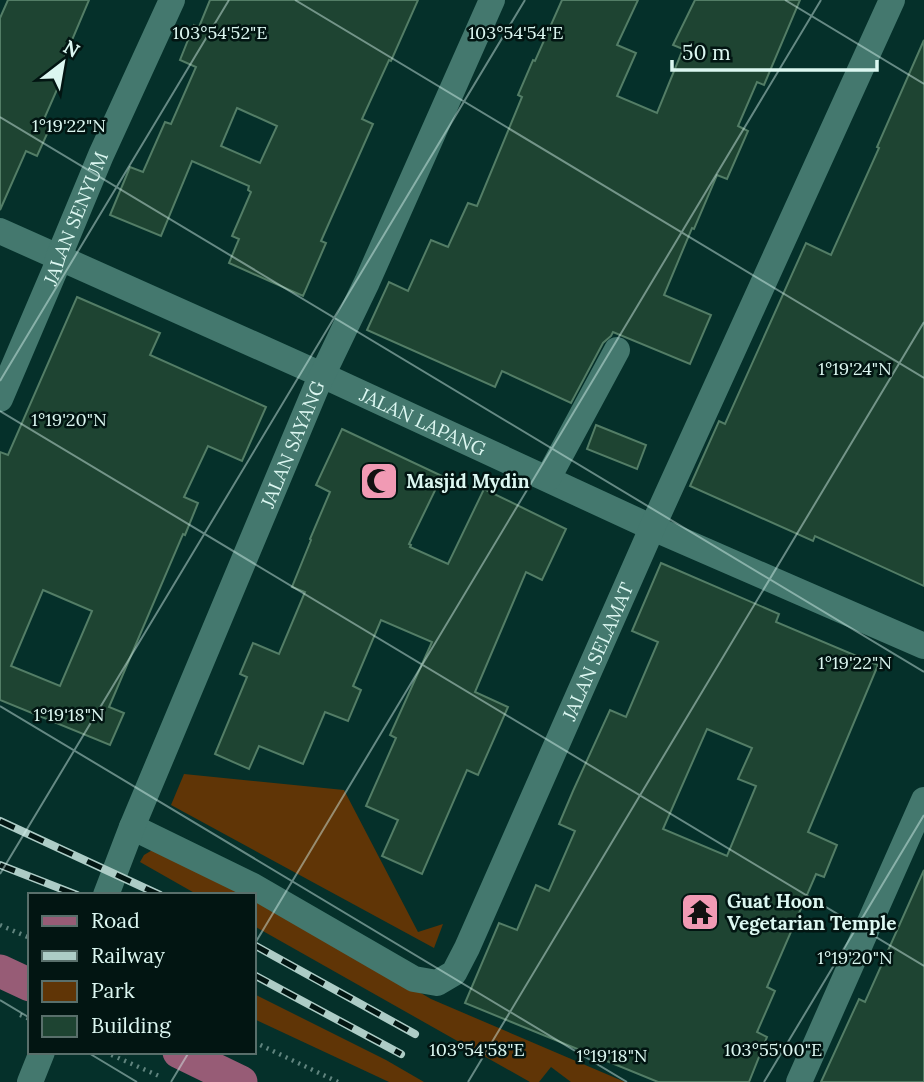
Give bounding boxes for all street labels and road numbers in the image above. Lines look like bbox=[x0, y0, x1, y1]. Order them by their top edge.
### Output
street label: JALAN SENYUM bbox=[38, 148, 113, 290]
street label: JALAN SAYANG bbox=[255, 377, 330, 512]
street label: JALAN LAPANG bbox=[355, 382, 490, 461]
street label: JALAN SELAMAT bbox=[557, 579, 639, 725]

